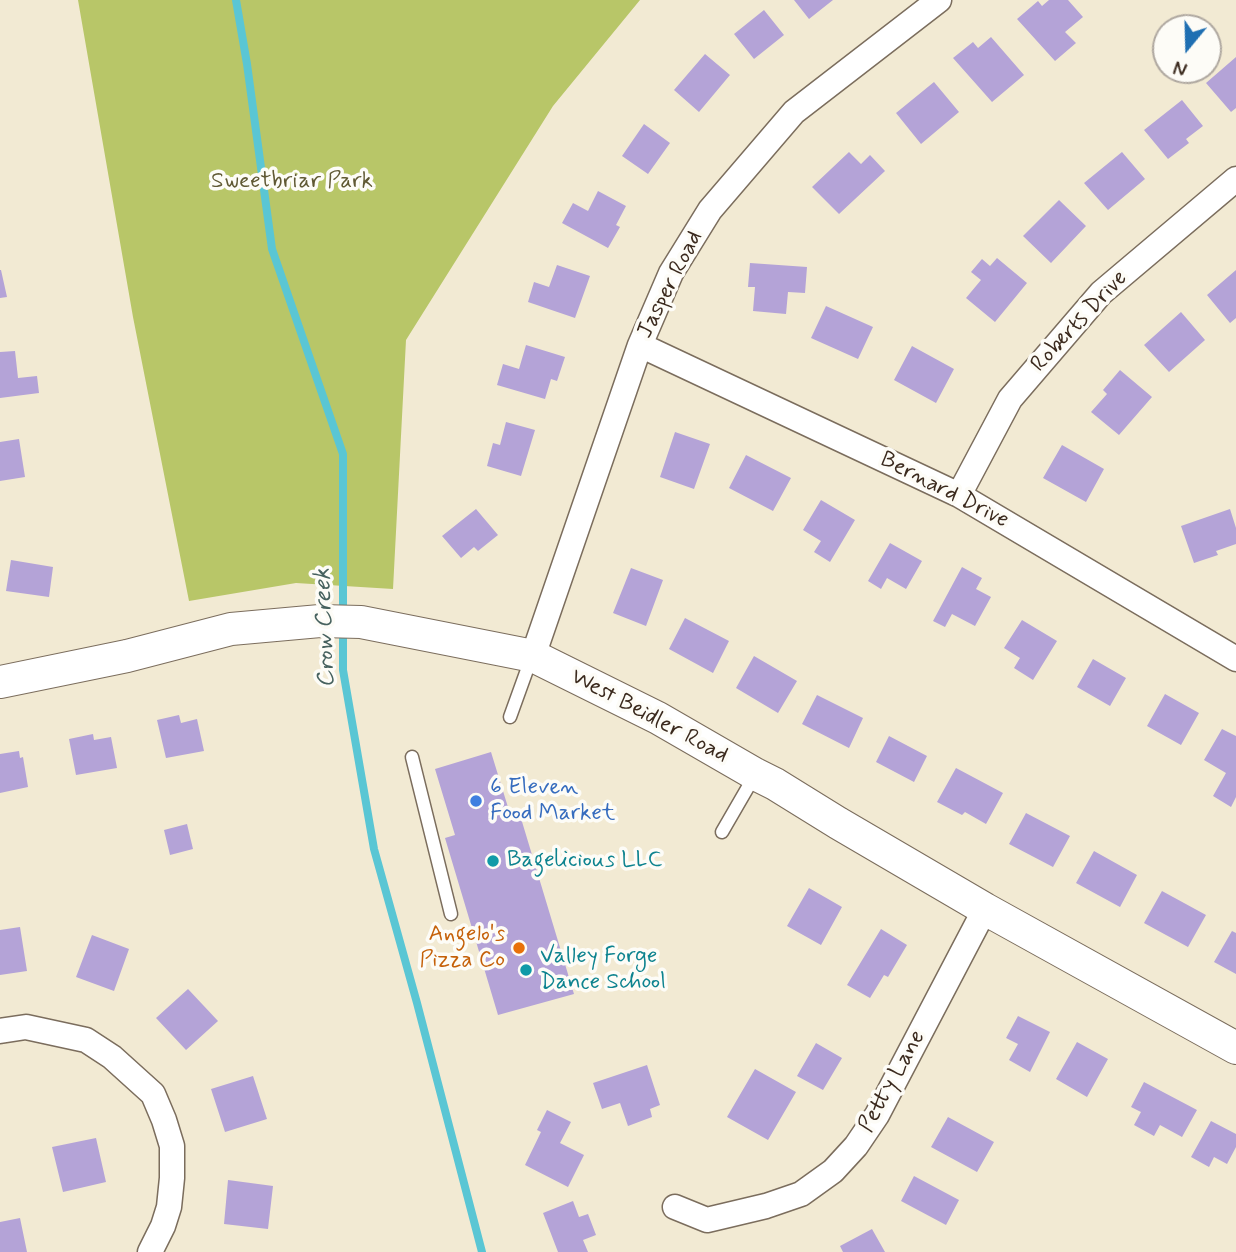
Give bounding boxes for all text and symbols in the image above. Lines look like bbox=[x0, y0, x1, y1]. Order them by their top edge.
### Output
north arrow bbox=[1152, 14, 1222, 84]
text: N bbox=[1171, 54, 1191, 81]
park label: Sweetbriar Park bbox=[211, 168, 373, 196]
street label: Jasper Road bbox=[632, 227, 710, 343]
street label: Roberts Drive bbox=[1026, 265, 1134, 379]
street label: Bernard Drive bbox=[875, 447, 1013, 535]
water label: Crow Creek bbox=[310, 568, 342, 688]
street label: West Beidler Road bbox=[566, 664, 732, 770]
place label: 6 Eleven Food Market bbox=[490, 774, 615, 828]
marker: 6 Eleven Food Market bbox=[468, 793, 484, 809]
place label: Bagelicious LLC bbox=[507, 847, 662, 875]
marker: Bagelicious LLC bbox=[485, 853, 501, 869]
place label: Angelo's Pizza Co bbox=[419, 921, 505, 975]
marker: Angelo's Pizza Co bbox=[511, 940, 527, 956]
place label: Valley Forge Dance School bbox=[540, 943, 666, 997]
marker: Valley Forge Dance School bbox=[518, 962, 534, 978]
street label: Petty Lane bbox=[854, 1026, 932, 1138]

